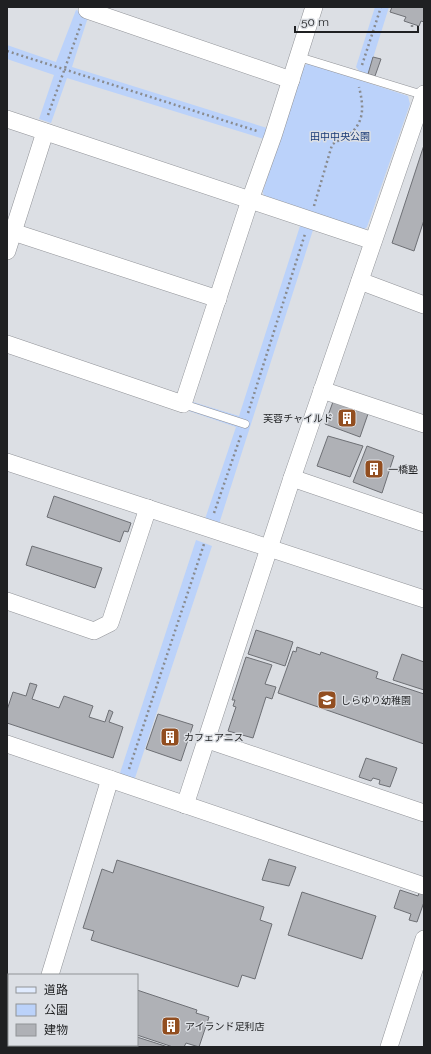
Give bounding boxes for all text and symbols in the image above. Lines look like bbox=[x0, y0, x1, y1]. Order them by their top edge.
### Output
scale bar bbox=[295, 8, 418, 34]
text: 50 m bbox=[301, 15, 329, 29]
park label: 田中中央公園 bbox=[310, 131, 370, 142]
building icon: 芙蓉チャイルド bbox=[336, 407, 358, 429]
place label: 芙蓉チャイルド bbox=[263, 413, 333, 424]
building icon: 一橋塾 bbox=[363, 458, 385, 480]
place label: 一橋塾 bbox=[388, 464, 418, 475]
school or university icon: しらゆり幼稚園 bbox=[316, 689, 338, 711]
place label: しらゆり幼稚園 bbox=[341, 695, 411, 706]
building icon: カフェアニス bbox=[159, 726, 181, 748]
place label: カフェアニス bbox=[184, 732, 244, 743]
legend bbox=[8, 974, 138, 1046]
text: 道路 bbox=[44, 983, 68, 997]
text: 公園 bbox=[44, 1003, 68, 1017]
building icon: アイランド足利店 bbox=[160, 1015, 182, 1037]
place label: アイランド足利店 bbox=[185, 1021, 265, 1032]
text: 建物 bbox=[44, 1023, 68, 1037]

